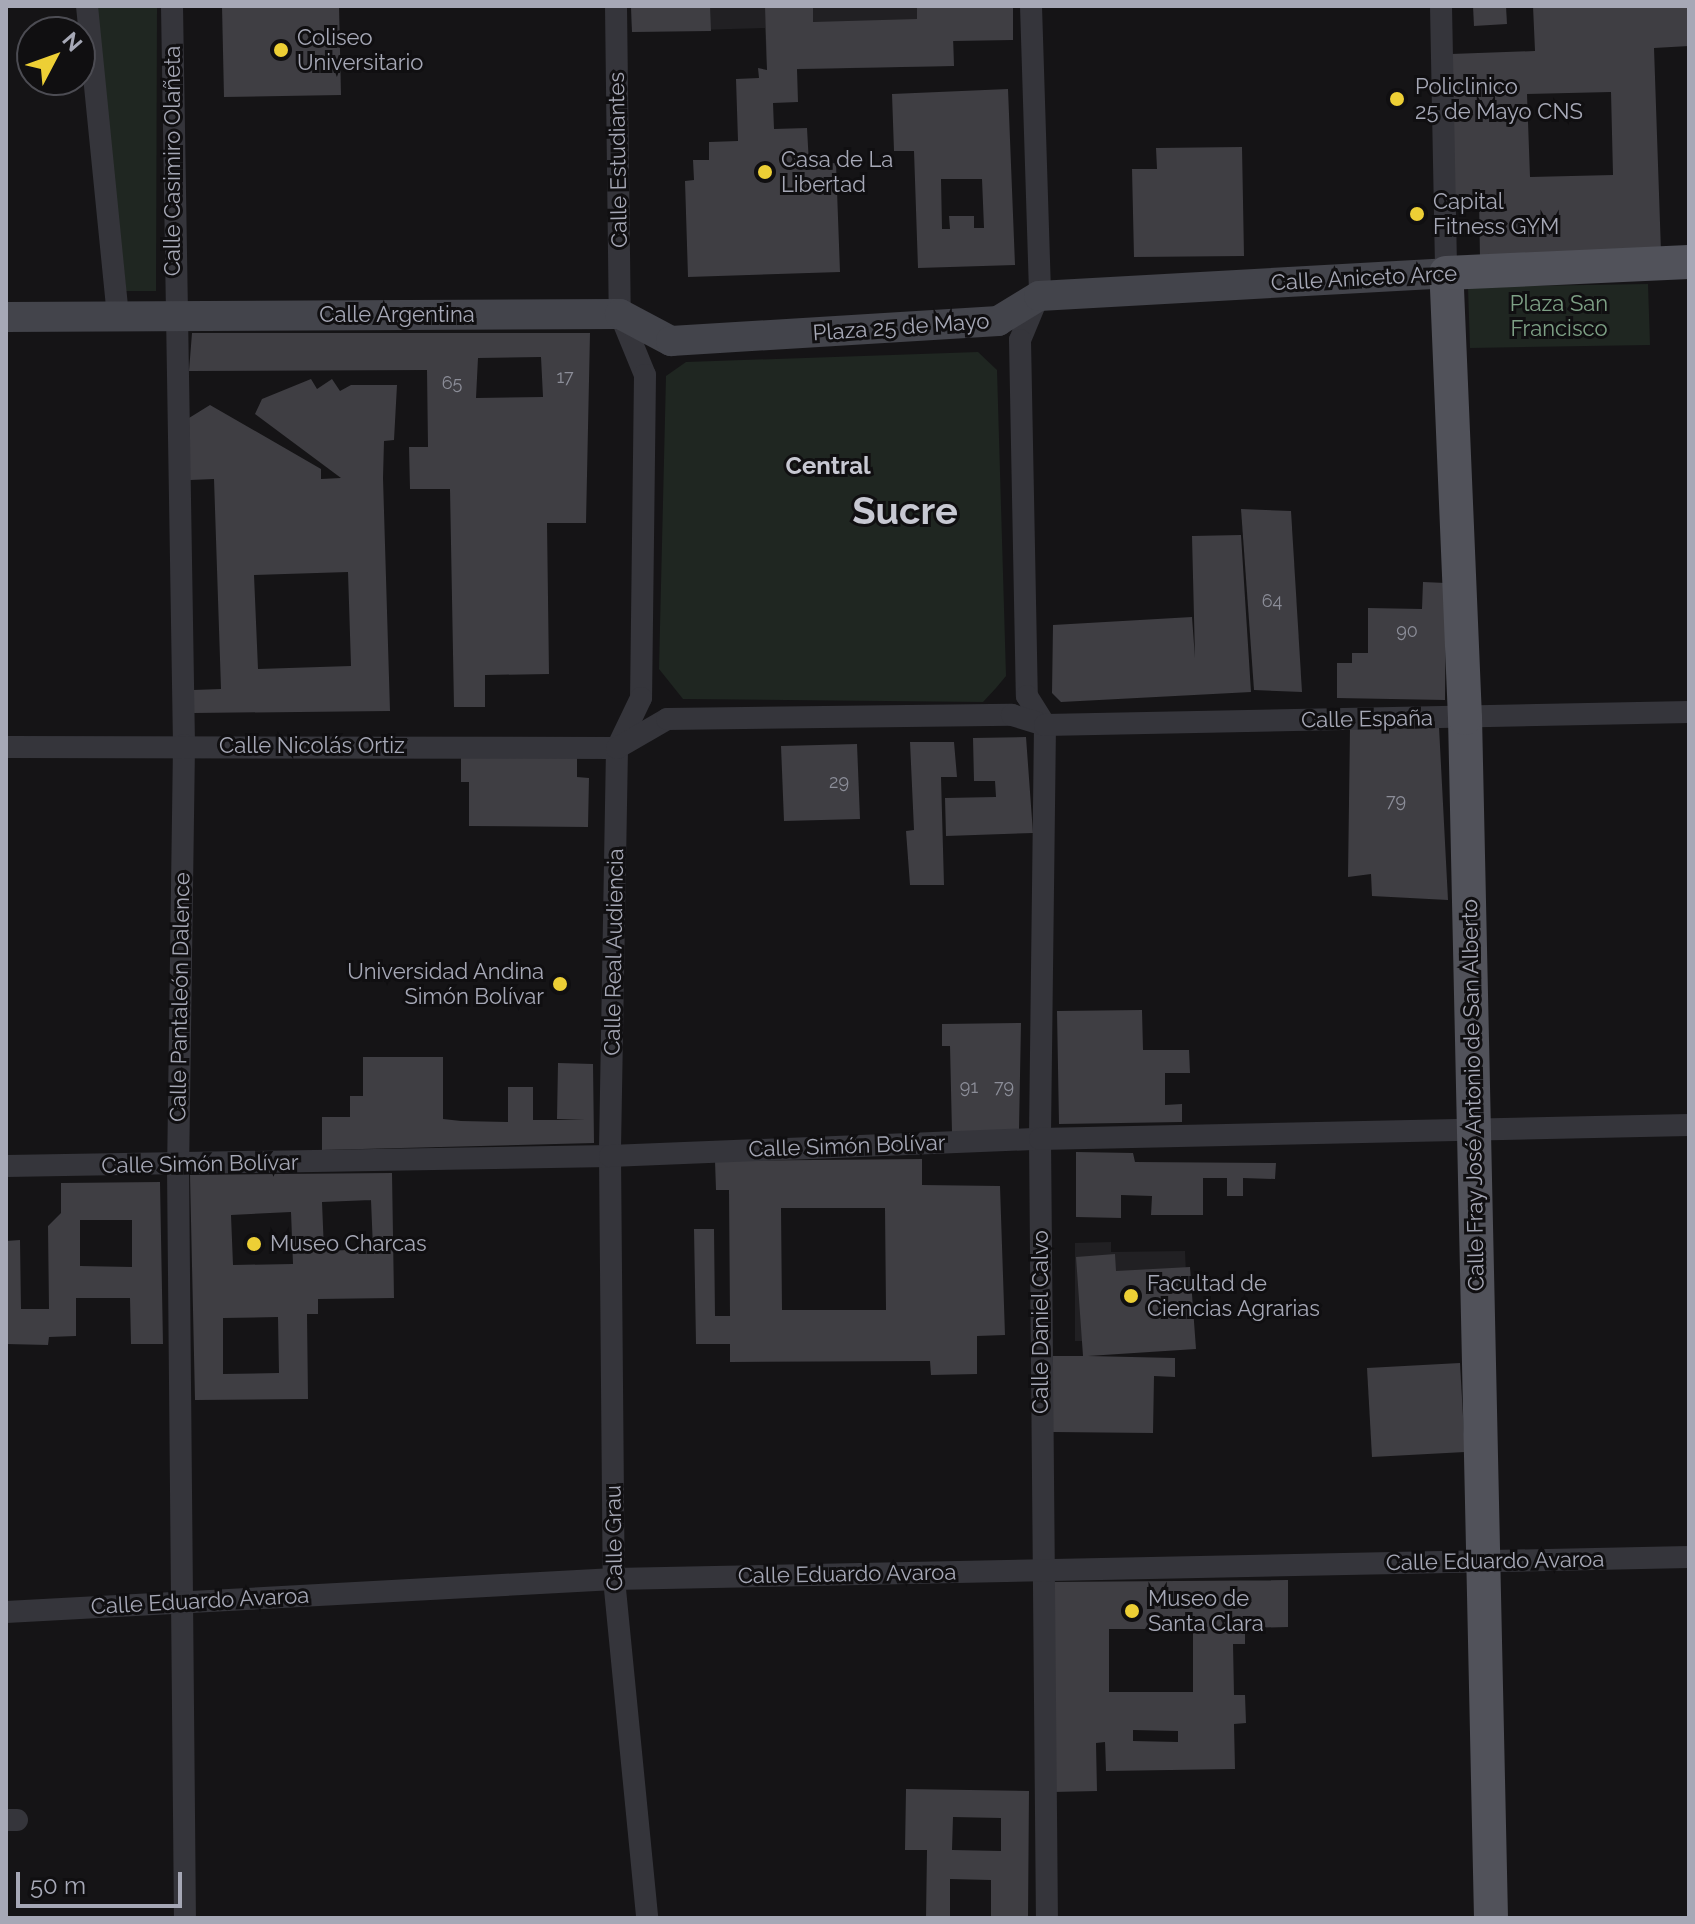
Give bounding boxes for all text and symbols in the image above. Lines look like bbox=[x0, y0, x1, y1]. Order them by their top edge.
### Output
north arrow bbox=[16, 16, 96, 96]
place label: Coliseo Universitario bbox=[297, 24, 423, 76]
text: N bbox=[57, 27, 88, 56]
marker: Coliseo Universitario bbox=[272, 41, 290, 59]
street label: Calle Casimiro Olañeta bbox=[160, 46, 186, 276]
street label: Calle Estudiantes bbox=[603, 72, 633, 248]
place label: Policlinico 25 de Mayo CNS bbox=[1415, 73, 1583, 124]
marker: Policlinico 25 de Mayo CNS bbox=[1386, 88, 1408, 110]
place label: Casa de La Libertad bbox=[781, 146, 893, 198]
marker: Casa de La Libertad bbox=[756, 163, 774, 181]
place label: Capital Fitness GYM bbox=[1433, 188, 1559, 240]
marker: Capital Fitness GYM bbox=[1408, 205, 1426, 223]
street label: Calle Aniceto Arce bbox=[1270, 260, 1458, 296]
park label: Plaza San Francisco bbox=[1510, 290, 1608, 342]
street label: Calle Argentina bbox=[319, 302, 475, 328]
street label: Plaza 25 de Mayo bbox=[812, 308, 990, 346]
house number: 17 bbox=[556, 366, 574, 388]
house number: 65 bbox=[442, 372, 462, 394]
district label: Central bbox=[785, 452, 871, 480]
district label: Sucre bbox=[852, 488, 958, 534]
house number: 64 bbox=[1262, 590, 1282, 612]
house number: 90 bbox=[1396, 620, 1418, 642]
street label: Calle España bbox=[1301, 705, 1433, 733]
street label: Calle Nicolás Ortiz bbox=[219, 733, 405, 759]
house number: 29 bbox=[829, 771, 849, 793]
house number: 79 bbox=[1386, 790, 1406, 812]
street label: Calle Real Audiencia bbox=[599, 847, 629, 1057]
street label: Calle Pantaleón Dalence bbox=[165, 872, 195, 1122]
street label: Calle Fray José Antonio de San Alberto bbox=[1456, 897, 1490, 1293]
place label: Universidad Andina Simón Bolívar bbox=[347, 958, 544, 1010]
marker: Universidad Andina Simón Bolívar bbox=[551, 975, 569, 993]
house number: 91 bbox=[960, 1076, 978, 1098]
house number: 79 bbox=[994, 1076, 1014, 1098]
street label: Calle Simón Bolívar bbox=[748, 1129, 946, 1163]
street label: Calle Simón Bolívar bbox=[101, 1149, 299, 1179]
street label: Calle Daniel Calvo bbox=[1028, 1230, 1054, 1414]
place label: Museo Charcas bbox=[270, 1231, 427, 1257]
marker: Museo Charcas bbox=[245, 1235, 263, 1253]
place label: Facultad de Ciencias Agrarias bbox=[1147, 1270, 1321, 1322]
marker: Facultad de Ciencias Agrarias bbox=[1122, 1287, 1140, 1305]
street label: Calle Grau bbox=[600, 1485, 628, 1591]
street label: Calle Eduardo Avaroa bbox=[1385, 1546, 1605, 1576]
street label: Calle Eduardo Avaroa bbox=[737, 1559, 957, 1589]
street label: Calle Eduardo Avaroa bbox=[90, 1582, 310, 1620]
place label: Museo de Santa Clara bbox=[1148, 1585, 1264, 1636]
marker: Museo de Santa Clara bbox=[1123, 1602, 1141, 1620]
scale bar bbox=[20, 1856, 186, 1906]
text: 50 m bbox=[30, 1871, 86, 1900]

